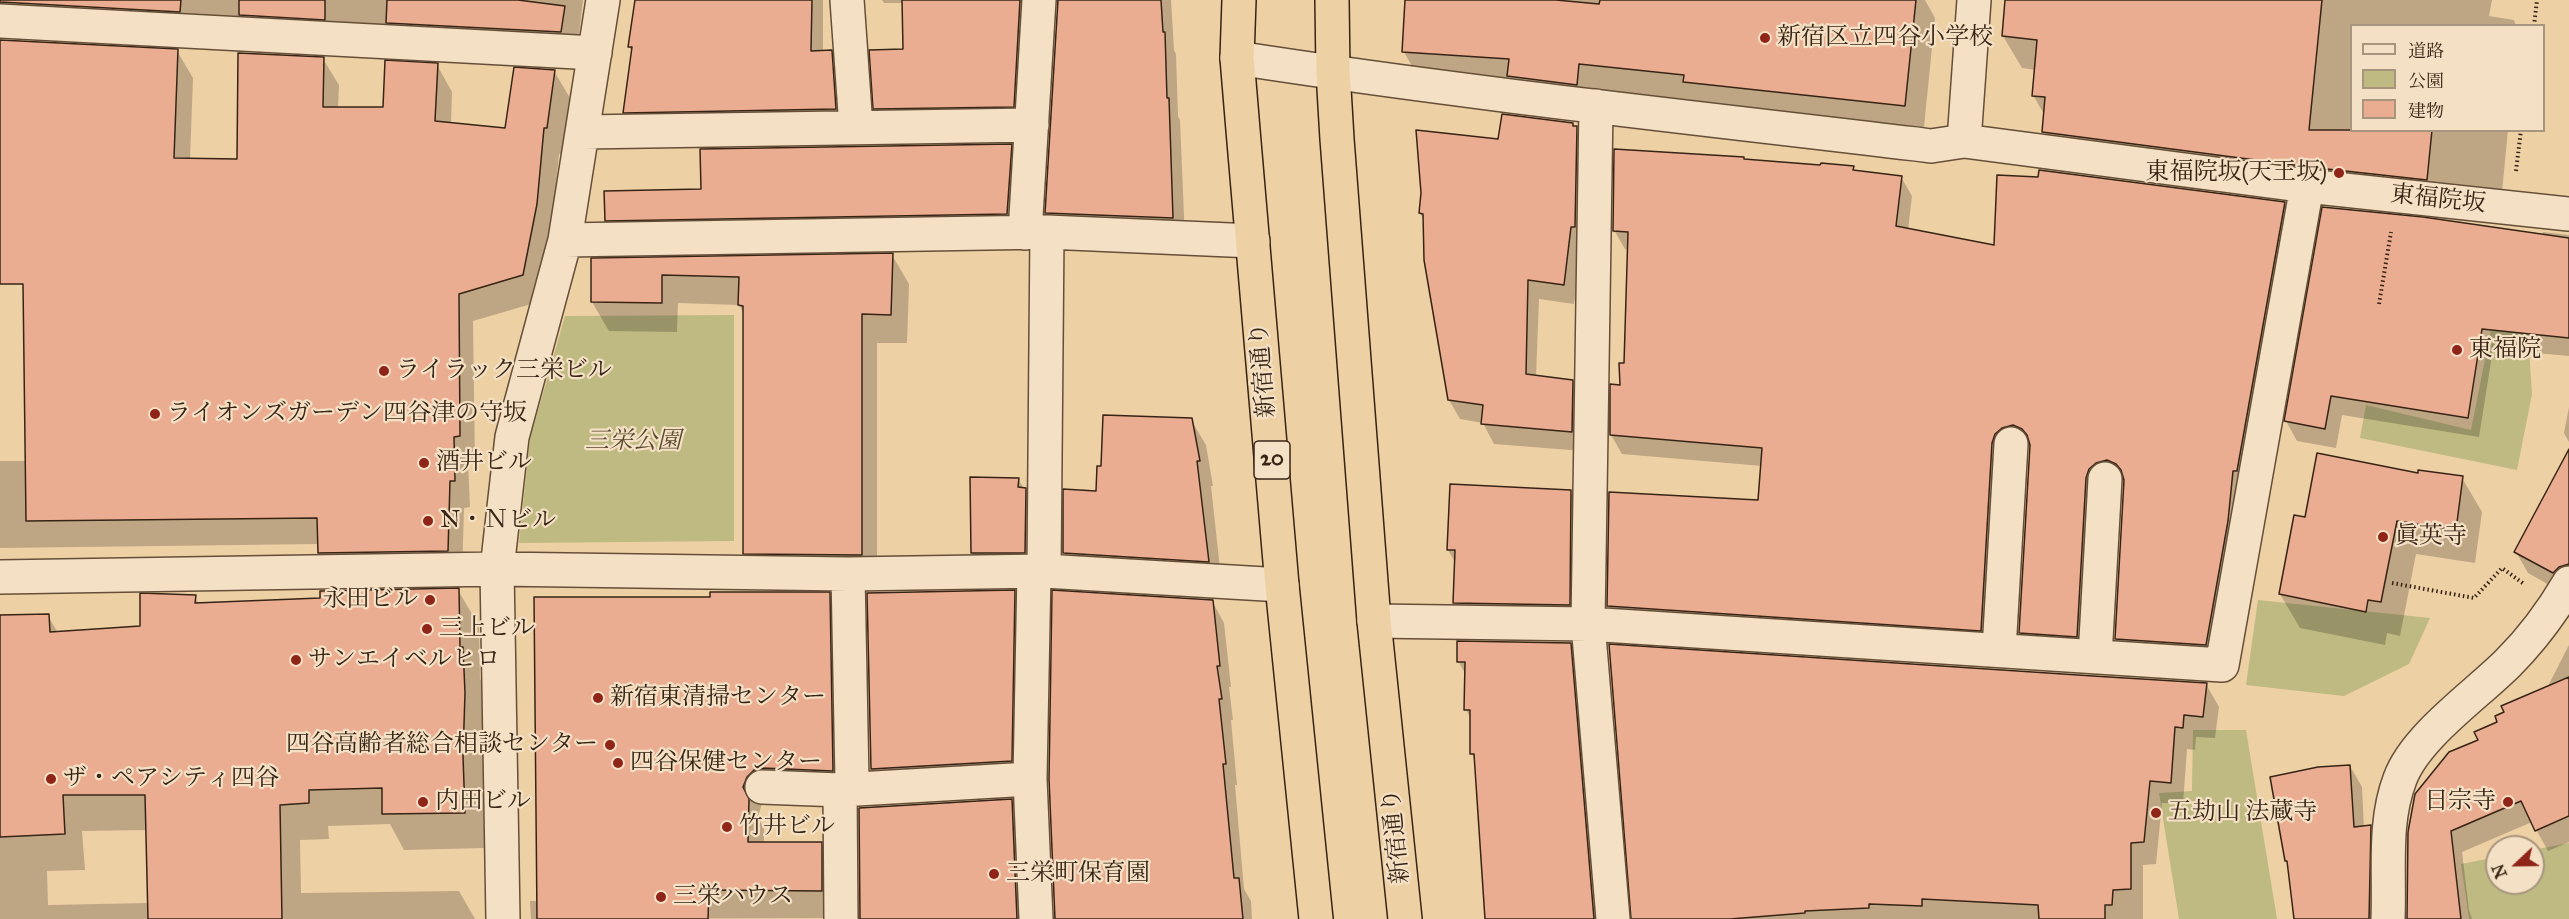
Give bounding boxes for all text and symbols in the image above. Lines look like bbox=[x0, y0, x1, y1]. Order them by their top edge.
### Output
place label: 新宿区立四谷小学校 bbox=[1777, 24, 1993, 52]
legend bbox=[2350, 24, 2545, 132]
marker: 新宿区立四谷小学校 bbox=[1758, 31, 1772, 45]
text: 道路 bbox=[2408, 40, 2444, 62]
text: 公園 bbox=[2408, 70, 2444, 92]
text: 建物 bbox=[2408, 100, 2444, 122]
place label: 東福院坂(天王坂) bbox=[2146, 159, 2327, 187]
marker: 東福院坂(天王坂) bbox=[2332, 166, 2346, 180]
street label: 東福院坂 bbox=[2389, 181, 2487, 219]
street label: 新宿通り bbox=[1245, 321, 1283, 419]
place label: 東福院 bbox=[2469, 336, 2541, 364]
marker: 東福院 bbox=[2450, 343, 2464, 357]
place label: ライラック三栄ビル bbox=[396, 357, 612, 385]
marker: ライラック三栄ビル bbox=[377, 364, 391, 378]
place label: ライオンズガーデン四谷津の守坂 bbox=[167, 400, 527, 428]
marker: ライオンズガーデン四谷津の守坂 bbox=[148, 407, 162, 421]
park label: 三栄公園 bbox=[585, 428, 681, 456]
road number: 20 bbox=[1254, 441, 1290, 479]
place label: 酒井ビル bbox=[436, 449, 532, 477]
marker: 酒井ビル bbox=[417, 456, 431, 470]
place label: N・Ｎビル bbox=[440, 507, 556, 535]
marker: N・Ｎビル bbox=[421, 514, 435, 528]
place label: 眞英寺 bbox=[2395, 523, 2467, 551]
marker: 眞英寺 bbox=[2376, 530, 2390, 544]
place label: 永田ビル bbox=[322, 586, 418, 614]
marker: 永田ビル bbox=[423, 593, 437, 607]
place label: 三上ビル bbox=[439, 615, 535, 643]
marker: 三上ビル bbox=[420, 622, 434, 636]
place label: サンエイベルヒロ bbox=[308, 646, 500, 674]
marker: サンエイベルヒロ bbox=[289, 653, 303, 667]
place label: 新宿東清掃センター bbox=[610, 684, 826, 712]
marker: 新宿東清掃センター bbox=[591, 691, 605, 705]
place label: 四谷高齢者総合相談センター bbox=[286, 731, 598, 759]
marker: 四谷高齢者総合相談センター bbox=[603, 738, 617, 752]
place label: 四谷保健センター bbox=[630, 749, 822, 777]
marker: 四谷保健センター bbox=[611, 756, 625, 770]
place label: ザ・ペアシティ四谷 bbox=[63, 765, 279, 793]
marker: ザ・ペアシティ四谷 bbox=[44, 772, 58, 786]
street label: 新宿通り bbox=[1378, 787, 1416, 885]
place label: 内田ビル bbox=[435, 788, 531, 816]
place label: 日宗寺 bbox=[2424, 788, 2496, 816]
marker: 内田ビル bbox=[416, 795, 430, 809]
marker: 日宗寺 bbox=[2501, 795, 2515, 809]
place label: 五劫山 法蔵寺 bbox=[2168, 799, 2317, 827]
marker: 五劫山 法蔵寺 bbox=[2149, 806, 2163, 820]
place label: 竹井ビル bbox=[739, 813, 835, 841]
marker: 竹井ビル bbox=[720, 820, 734, 834]
north arrow bbox=[2485, 835, 2545, 895]
place label: 三栄町保育園 bbox=[1006, 860, 1150, 888]
text: N bbox=[2488, 861, 2511, 881]
marker: 三栄町保育園 bbox=[987, 867, 1001, 881]
place label: 三栄ハウス bbox=[673, 883, 793, 911]
marker: 三栄ハウス bbox=[654, 890, 668, 904]

